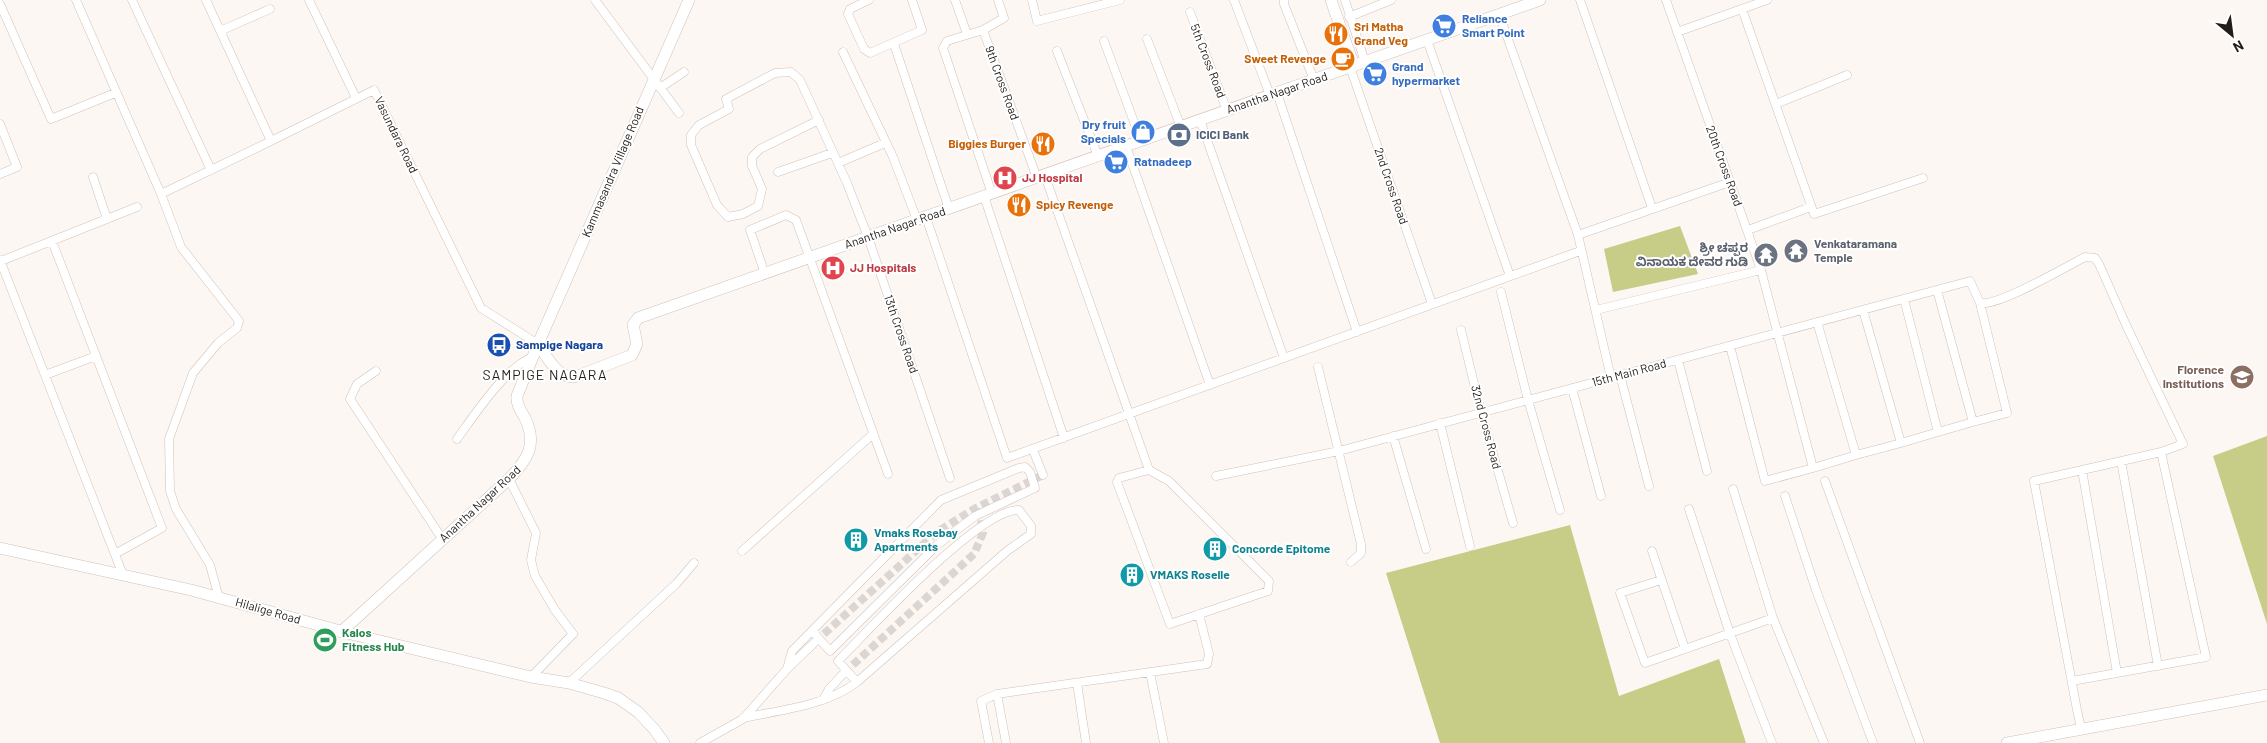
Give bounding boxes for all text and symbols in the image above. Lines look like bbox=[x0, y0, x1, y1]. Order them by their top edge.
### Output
north arrow bbox=[2207, 10, 2257, 60]
place label: Reliance Smart Point bbox=[1462, 11, 1525, 39]
supermarket icon: Reliance Smart Point bbox=[1431, 13, 1457, 39]
place label: Sri Matha Grand Veg bbox=[1354, 19, 1408, 47]
restaurant icon: Sri Matha Grand Veg bbox=[1323, 21, 1349, 47]
street label: 5th Cross Road bbox=[1188, 22, 1229, 99]
text: N bbox=[2230, 37, 2247, 56]
street label: 9th Cross Road bbox=[983, 44, 1023, 122]
cafe icon: Sweet Revenge bbox=[1330, 46, 1356, 72]
place label: Sweet Revenge bbox=[1244, 51, 1326, 65]
place label: Grand hypermarket bbox=[1392, 59, 1460, 87]
supermarket icon: Grand hypermarket bbox=[1362, 61, 1388, 87]
street label: Anantha Nagar Road bbox=[1224, 68, 1329, 116]
street label: Vasundara Road bbox=[372, 94, 421, 175]
street label: Kammasandra Village Road bbox=[578, 104, 646, 239]
place label: Dry fruit Specials bbox=[1081, 117, 1126, 145]
shop icon: Dry fruit Specials bbox=[1130, 119, 1156, 145]
bank icon: ICICI Bank bbox=[1166, 122, 1192, 148]
street label: 20th Cross Road bbox=[1704, 123, 1746, 208]
place label: ICICI Bank bbox=[1196, 127, 1250, 141]
restaurant icon: Biggies Burger bbox=[1030, 131, 1056, 157]
place label: Biggies Burger bbox=[948, 136, 1026, 150]
street label: 2nd Cross Road bbox=[1372, 145, 1412, 226]
supermarket icon: Ratnadeep bbox=[1103, 149, 1129, 175]
place label: Ratnadeep bbox=[1134, 154, 1192, 168]
hospital icon: JJ Hospital bbox=[992, 165, 1018, 191]
place label: JJ Hospital bbox=[1022, 170, 1082, 184]
restaurant icon: Spicy Revenge bbox=[1006, 192, 1032, 218]
place label: Spicy Revenge bbox=[1036, 197, 1114, 211]
street label: Anantha Nagar Road bbox=[842, 203, 947, 251]
place label: Venkataramana Temple bbox=[1814, 236, 1897, 264]
temple icon: Venkataramana Temple bbox=[1783, 238, 1809, 264]
place label: ಶ್ರೀ ಚಪ್ಪರ ವಿನಾಯಕ ದೇವರ ಗುಡಿ bbox=[1636, 240, 1748, 268]
temple icon: ಶ್ರೀ ಚಪ್ಪರ ವಿನಾಯಕ ದೇವರ ಗುಡಿ bbox=[1753, 242, 1779, 268]
hospital icon: JJ Hospitals bbox=[820, 255, 846, 281]
place label: JJ Hospitals bbox=[850, 260, 916, 274]
street label: 13th Cross Road bbox=[882, 293, 922, 375]
bus stop icon: Sampige Nagara bbox=[486, 332, 512, 358]
place label: Sampige Nagara bbox=[516, 337, 603, 351]
street label: 15th Main Road bbox=[1590, 355, 1668, 389]
place label: Florence Institutions bbox=[2163, 362, 2224, 390]
school or university icon: Florence Institutions bbox=[2229, 364, 2255, 390]
district label: SAMPIGE NAGARA bbox=[483, 366, 607, 383]
street label: 32nd Cross Road bbox=[1469, 383, 1505, 470]
street label: Anantha Nagar Road bbox=[436, 462, 523, 544]
place label: Vmaks Rosebay Apartments bbox=[874, 525, 958, 553]
building icon: Vmaks Rosebay Apartments bbox=[843, 527, 869, 553]
building icon: Concorde Epitome bbox=[1202, 536, 1228, 562]
place label: Concorde Epitome bbox=[1232, 541, 1331, 555]
building icon: VMAKS Roselle bbox=[1119, 562, 1145, 588]
place label: VMAKS Roselle bbox=[1150, 567, 1230, 581]
street label: Hilalige Road bbox=[234, 594, 303, 626]
place label: Kalos Fitness Hub bbox=[342, 625, 405, 653]
sports icon: Kalos Fitness Hub bbox=[312, 627, 338, 653]

